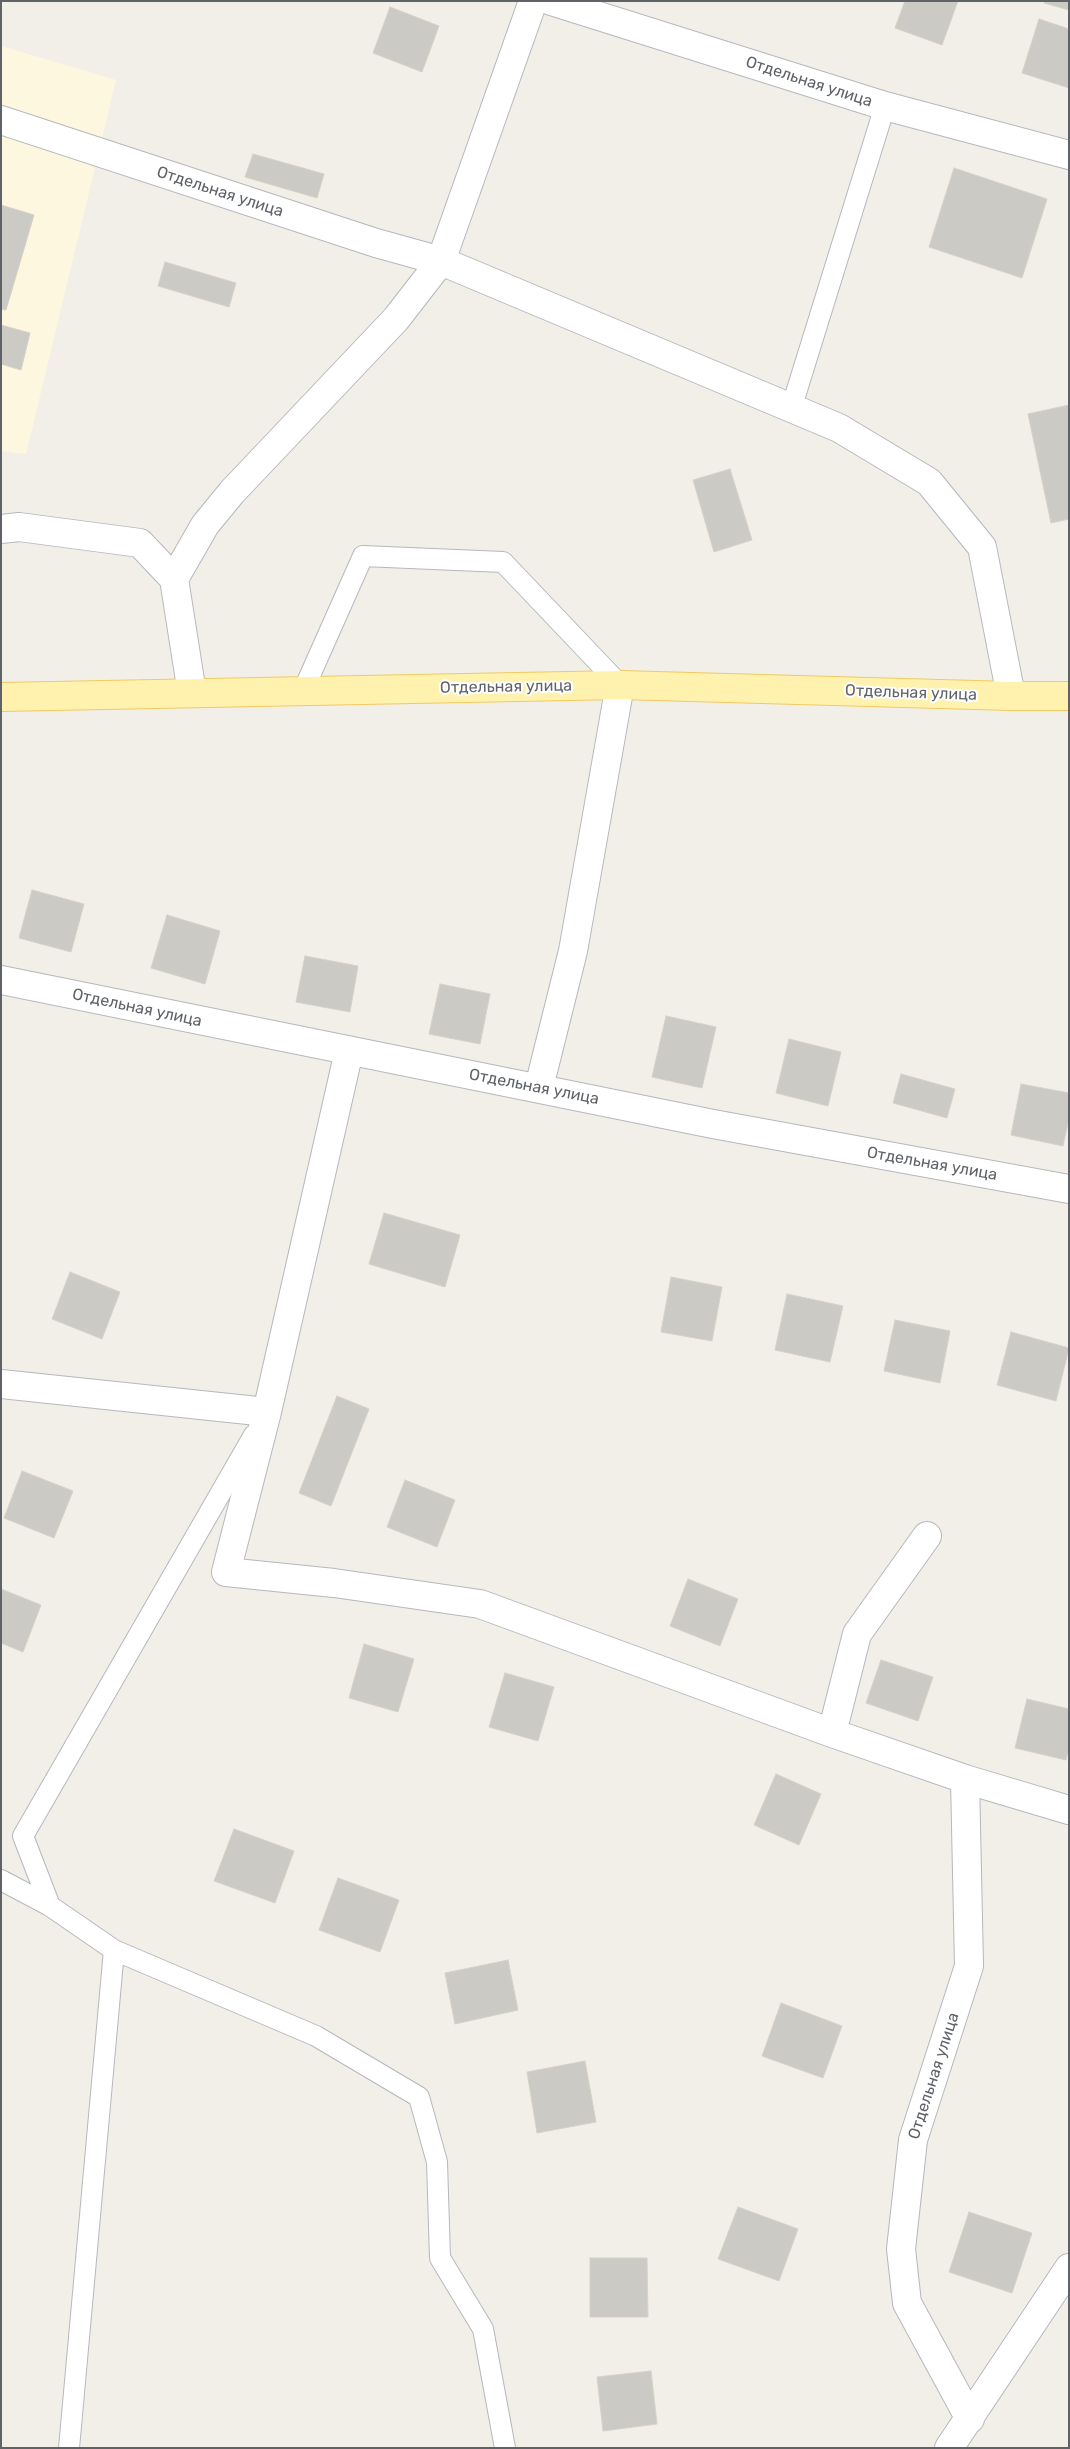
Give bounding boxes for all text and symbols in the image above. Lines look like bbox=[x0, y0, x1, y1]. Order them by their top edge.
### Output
street label: Отдельная улица bbox=[743, 52, 875, 112]
street label: Отдельная улица bbox=[154, 162, 286, 222]
street label: Отдельная улица bbox=[440, 676, 572, 698]
street label: Отдельная улица bbox=[845, 681, 977, 705]
street label: Отдельная улица bbox=[70, 985, 204, 1031]
street label: Отдельная улица bbox=[467, 1065, 601, 1109]
street label: Отдельная улица bbox=[865, 1143, 999, 1185]
street label: Отдельная улица bbox=[904, 2010, 964, 2142]

